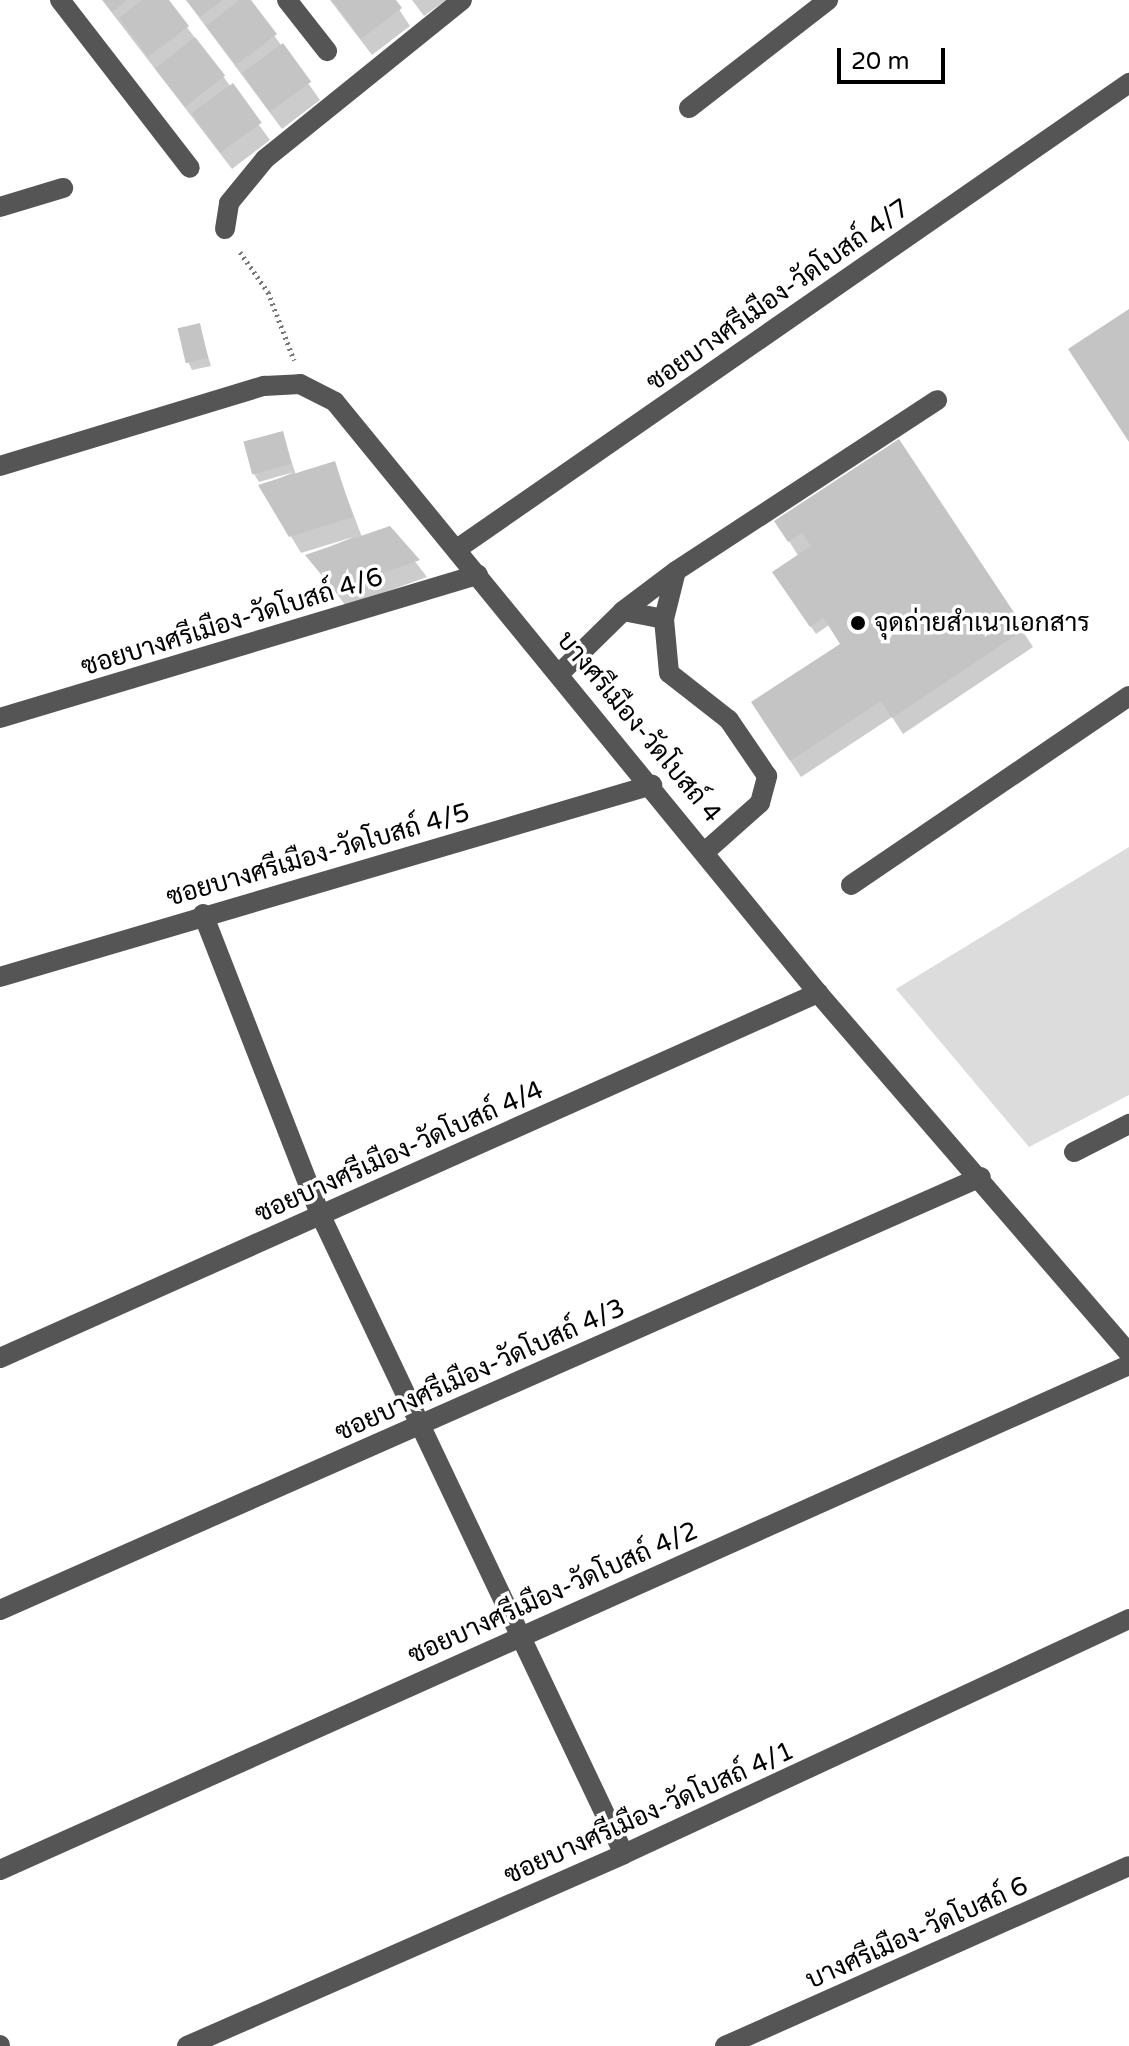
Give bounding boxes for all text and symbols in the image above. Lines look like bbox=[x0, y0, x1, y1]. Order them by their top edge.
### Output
scale bar bbox=[841, 32, 949, 82]
text: 20 m bbox=[851, 47, 909, 76]
street label: ซอยบางศรีเมือง-วัดโบสถ์ 4/7 bbox=[640, 192, 916, 398]
street label: ซอยบางศรีเมือง-วัดโบสถ์ 4/6 bbox=[77, 561, 387, 683]
place label: จุดถ่ายสำเนาเอกสาร bbox=[874, 607, 1090, 639]
marker: จุดถ่ายสำเนาเอกสาร bbox=[849, 614, 867, 632]
street label: บางศรีเมือง-วัดโบสถ์ 4 bbox=[550, 625, 728, 829]
street label: ซอยบางศรีเมือง-วัดโบสถ์ 4/5 bbox=[163, 797, 473, 913]
street label: ซอยบางศรีเมือง-วัดโบสถ์ 4/4 bbox=[250, 1074, 548, 1230]
street label: ซอยบางศรีเมือง-วัดโบสถ์ 4/3 bbox=[330, 1292, 630, 1448]
street label: ซอยบางศรีเมือง-วัดโบสถ์ 4/2 bbox=[403, 1515, 703, 1671]
street label: ซอยบางศรีเมือง-วัดโบสถ์ 4/1 bbox=[499, 1735, 799, 1891]
street label: บางศรีเมือง-วัดโบสถ์ 6 bbox=[801, 1870, 1033, 1996]

